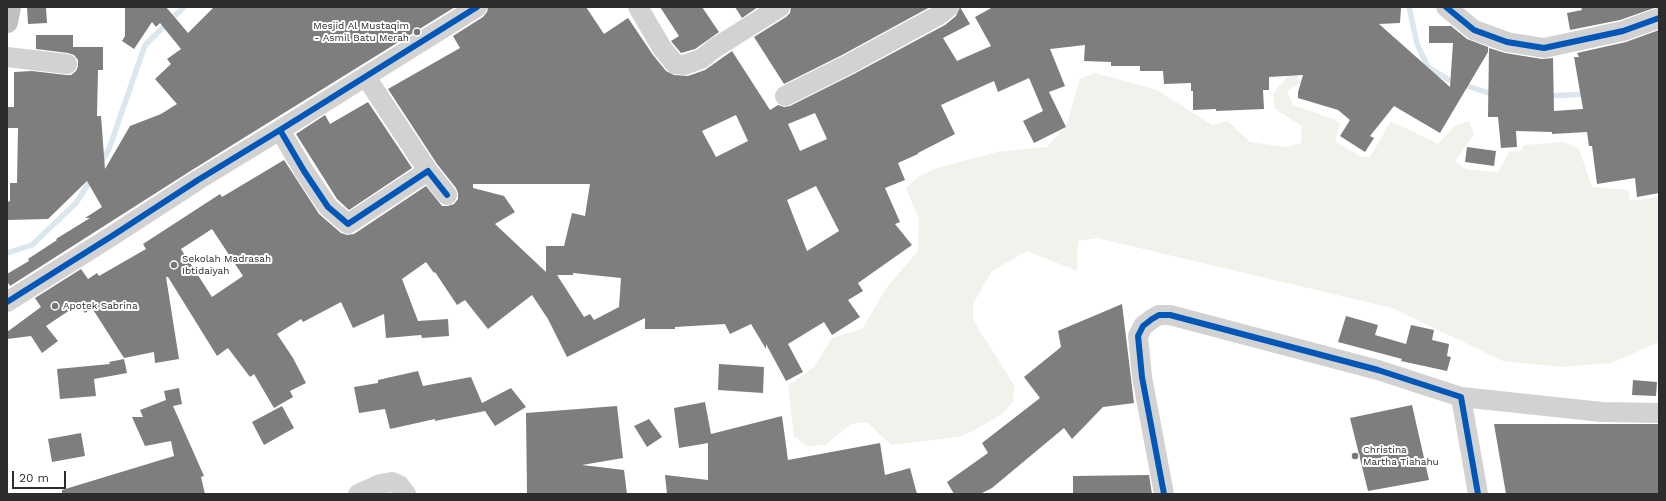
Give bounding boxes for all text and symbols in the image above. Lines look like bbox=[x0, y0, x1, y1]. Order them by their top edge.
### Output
place label: Mesjid Al Mustaqim - Asmil Batu Merah bbox=[313, 20, 409, 44]
marker: Mesjid Al Mustaqim - Asmil Batu Merah bbox=[412, 27, 422, 37]
place label: Sekolah Madrasah Ibtidaiyah bbox=[182, 253, 271, 276]
marker: Sekolah Madrasah Ibtidaiyah bbox=[169, 260, 179, 270]
place label: Apotek Sabrina bbox=[63, 300, 138, 312]
marker: Apotek Sabrina bbox=[50, 301, 60, 311]
place label: Christina Martha Tiahahu bbox=[1363, 444, 1439, 468]
marker: Christina Martha Tiahahu bbox=[1350, 451, 1360, 461]
scale bar bbox=[14, 463, 68, 489]
text: 20 m bbox=[19, 471, 49, 485]

